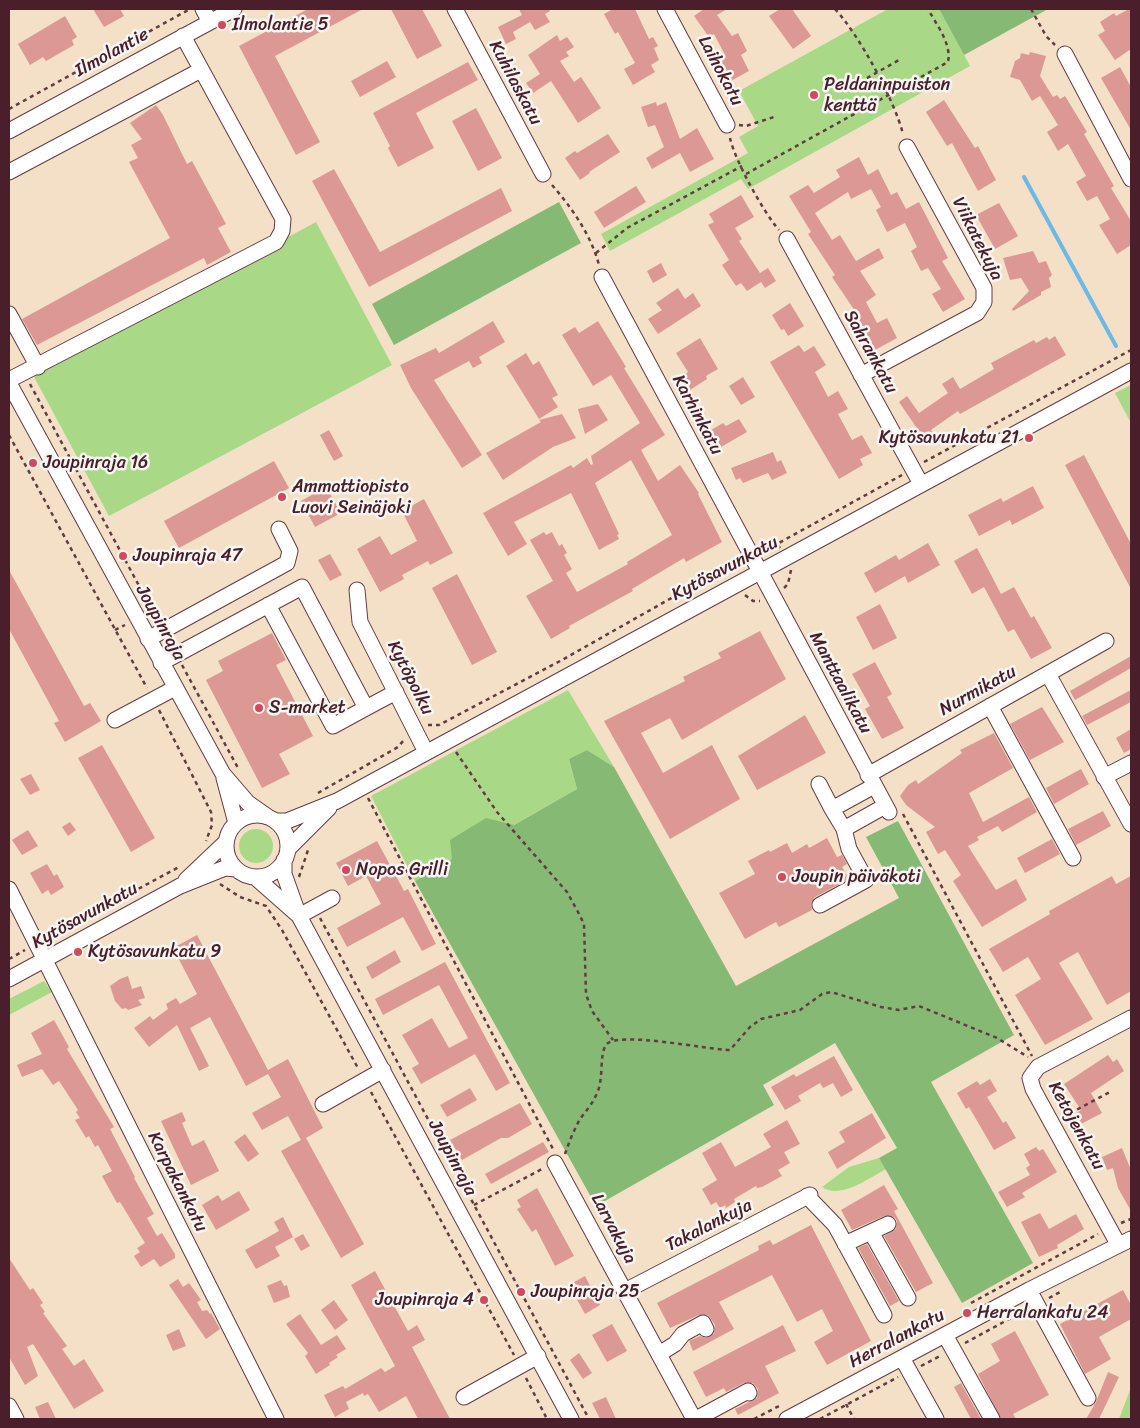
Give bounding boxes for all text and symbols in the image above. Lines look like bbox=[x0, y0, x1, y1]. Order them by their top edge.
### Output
place label: Ilmolantie 5 bbox=[232, 14, 329, 36]
marker: Ilmolantie 5 bbox=[216, 19, 228, 31]
street label: Ilmolantie bbox=[71, 24, 153, 82]
street label: Laihokatu bbox=[693, 32, 747, 110]
street label: Kuhilaskatu bbox=[484, 37, 546, 129]
place label: Peldaninpuiston kenttä bbox=[824, 74, 950, 116]
marker: Peldaninpuiston kenttä bbox=[808, 89, 820, 101]
street label: Viikatekuja bbox=[947, 194, 1007, 284]
street label: Sahrankatu bbox=[838, 307, 902, 397]
street label: Karhinkatu bbox=[667, 371, 727, 459]
place label: Kytösavunkatu 21 bbox=[879, 427, 1019, 449]
marker: Kytösavunkatu 21 bbox=[1023, 432, 1035, 444]
place label: Joupinraja 16 bbox=[43, 452, 148, 474]
marker: Joupinraja 16 bbox=[27, 457, 39, 469]
place label: Ammattiopisto Luovi Seinäjoki bbox=[292, 476, 411, 518]
marker: Ammattiopisto Luovi Seinäjoki bbox=[276, 491, 288, 503]
street label: Kytösavunkatu bbox=[668, 532, 782, 606]
place label: Joupinraja 47 bbox=[133, 545, 242, 567]
marker: Joupinraja 47 bbox=[117, 550, 129, 562]
street label: Joupinraja bbox=[131, 582, 189, 664]
street label: Manttaalikatu bbox=[804, 628, 876, 738]
street label: Kytöpolku bbox=[382, 637, 438, 719]
street label: Nurmikatu bbox=[936, 661, 1020, 721]
place label: S-market bbox=[269, 697, 346, 719]
marker: S-market bbox=[253, 702, 265, 714]
place label: Nopos Grilli bbox=[356, 859, 448, 881]
marker: Nopos Grilli bbox=[340, 864, 352, 876]
place label: Joupin päiväkoti bbox=[792, 866, 921, 888]
marker: Joupin päiväkoti bbox=[776, 871, 788, 883]
street label: Kytösavunkatu bbox=[28, 878, 142, 954]
place label: Kytösavunkatu 9 bbox=[88, 941, 221, 963]
marker: Kytösavunkatu 9 bbox=[72, 946, 84, 958]
street label: Ketojenkatu bbox=[1043, 1078, 1109, 1174]
street label: Joupinraja bbox=[423, 1116, 481, 1200]
street label: Karpakankatu bbox=[142, 1128, 212, 1236]
street label: Larvakuja bbox=[586, 1190, 640, 1268]
street label: Takalankuja bbox=[662, 1195, 756, 1257]
place label: Joupinraja 25 bbox=[531, 1281, 640, 1303]
marker: Joupinraja 25 bbox=[515, 1286, 527, 1298]
place label: Joupinraja 4 bbox=[375, 1289, 474, 1311]
marker: Joupinraja 4 bbox=[478, 1294, 490, 1306]
place label: Herralankatu 24 bbox=[977, 1302, 1108, 1324]
street label: Herralankatu bbox=[846, 1305, 948, 1373]
marker: Herralankatu 24 bbox=[961, 1307, 973, 1319]

